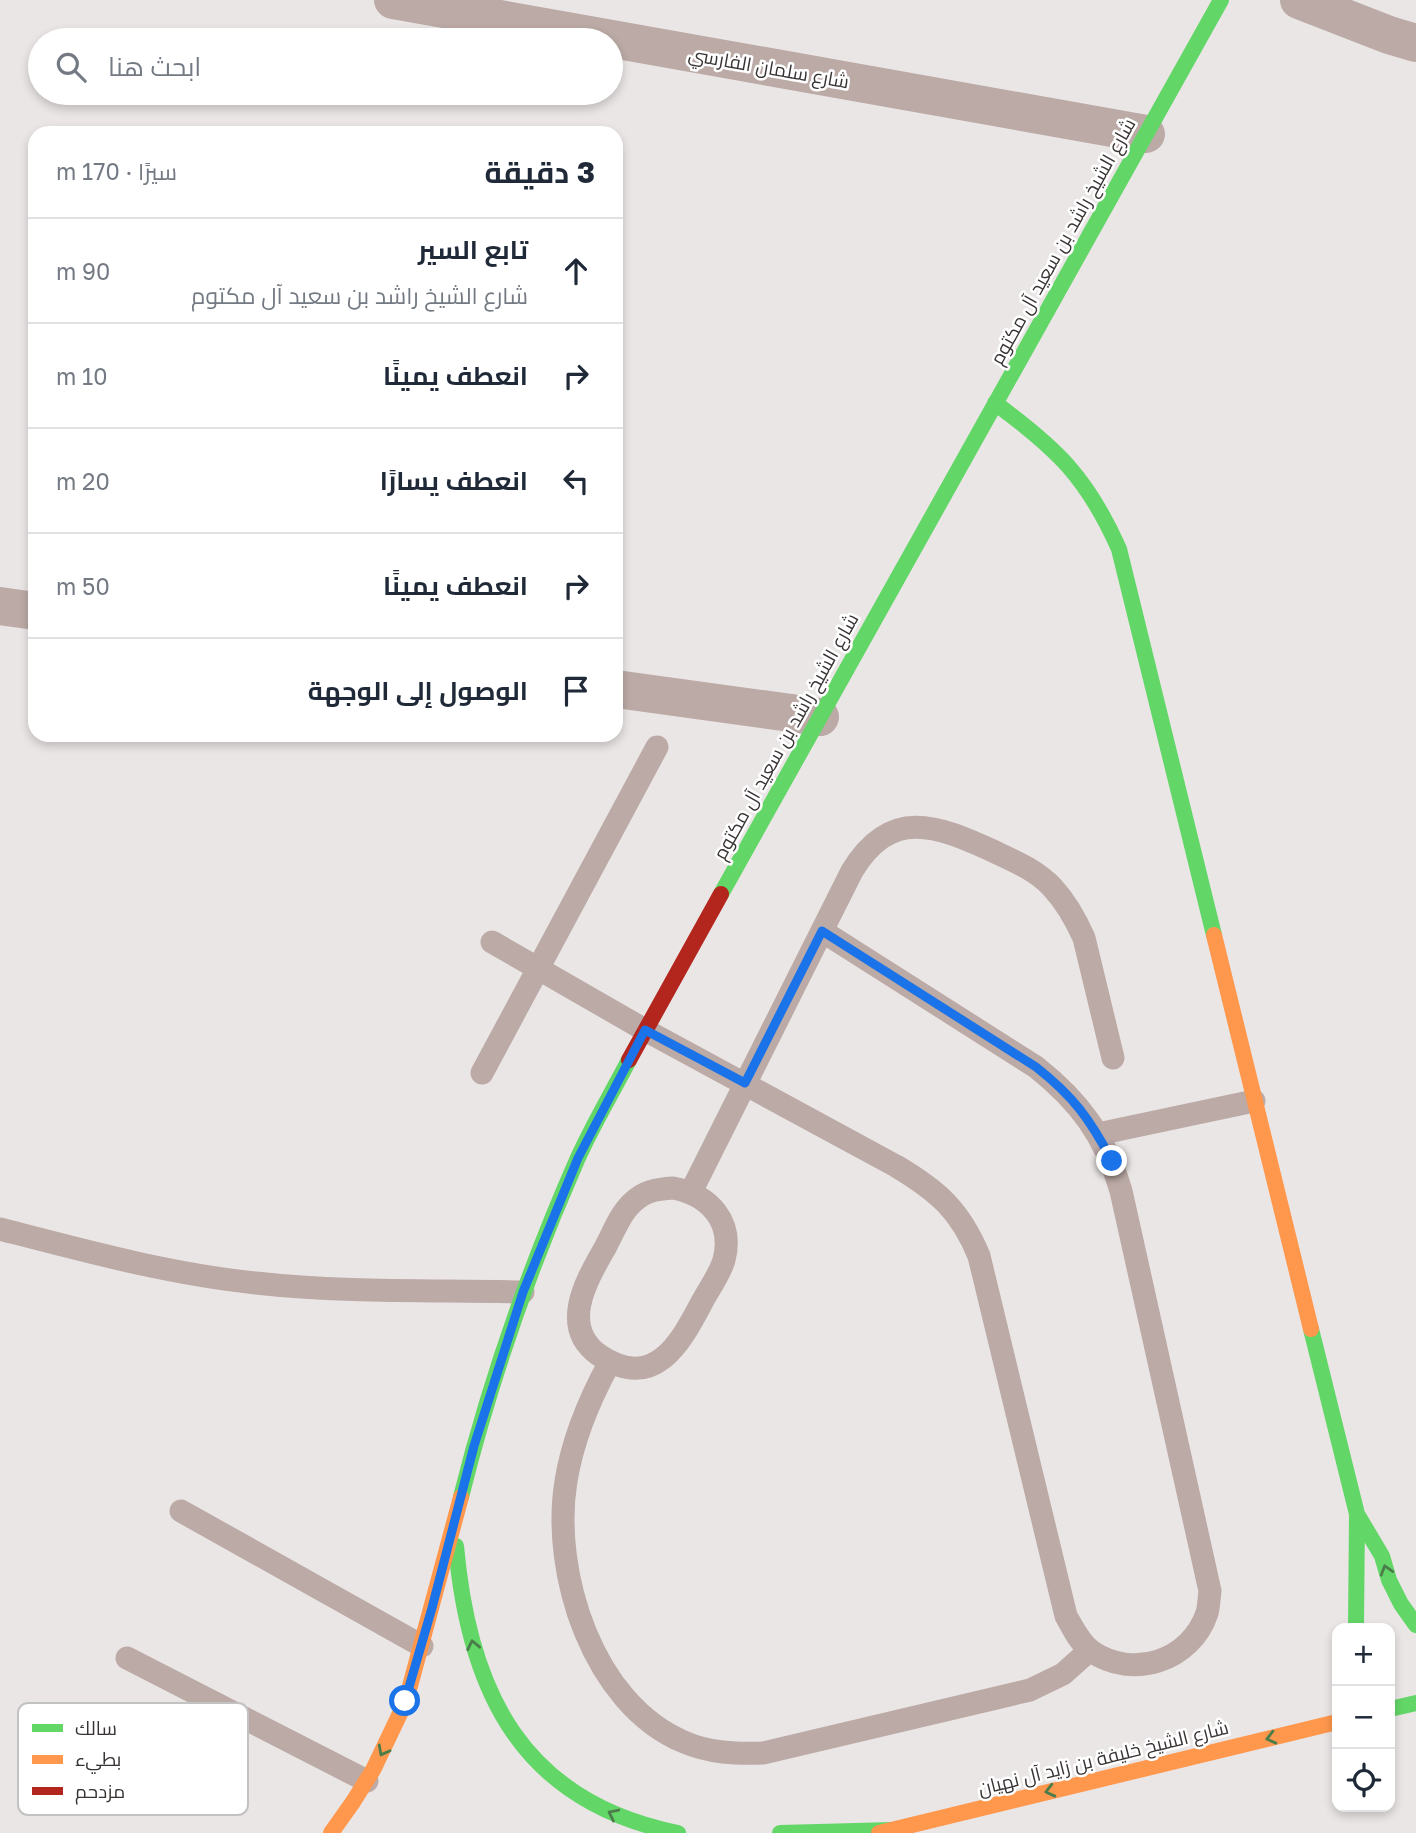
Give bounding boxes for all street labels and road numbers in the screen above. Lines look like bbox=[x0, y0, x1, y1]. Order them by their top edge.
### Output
street label: شارع سلمان الفارسي bbox=[686, 42, 851, 96]
street label: شارع الشيخ راشد بن سعيد آل مكتوم bbox=[984, 114, 1142, 370]
street label: شارع الشيخ راشد بن سعيد آل مكتوم bbox=[707, 609, 865, 865]
street label: شارع الشيخ خليفة بن زايد آل نهيان bbox=[975, 1715, 1231, 1802]

